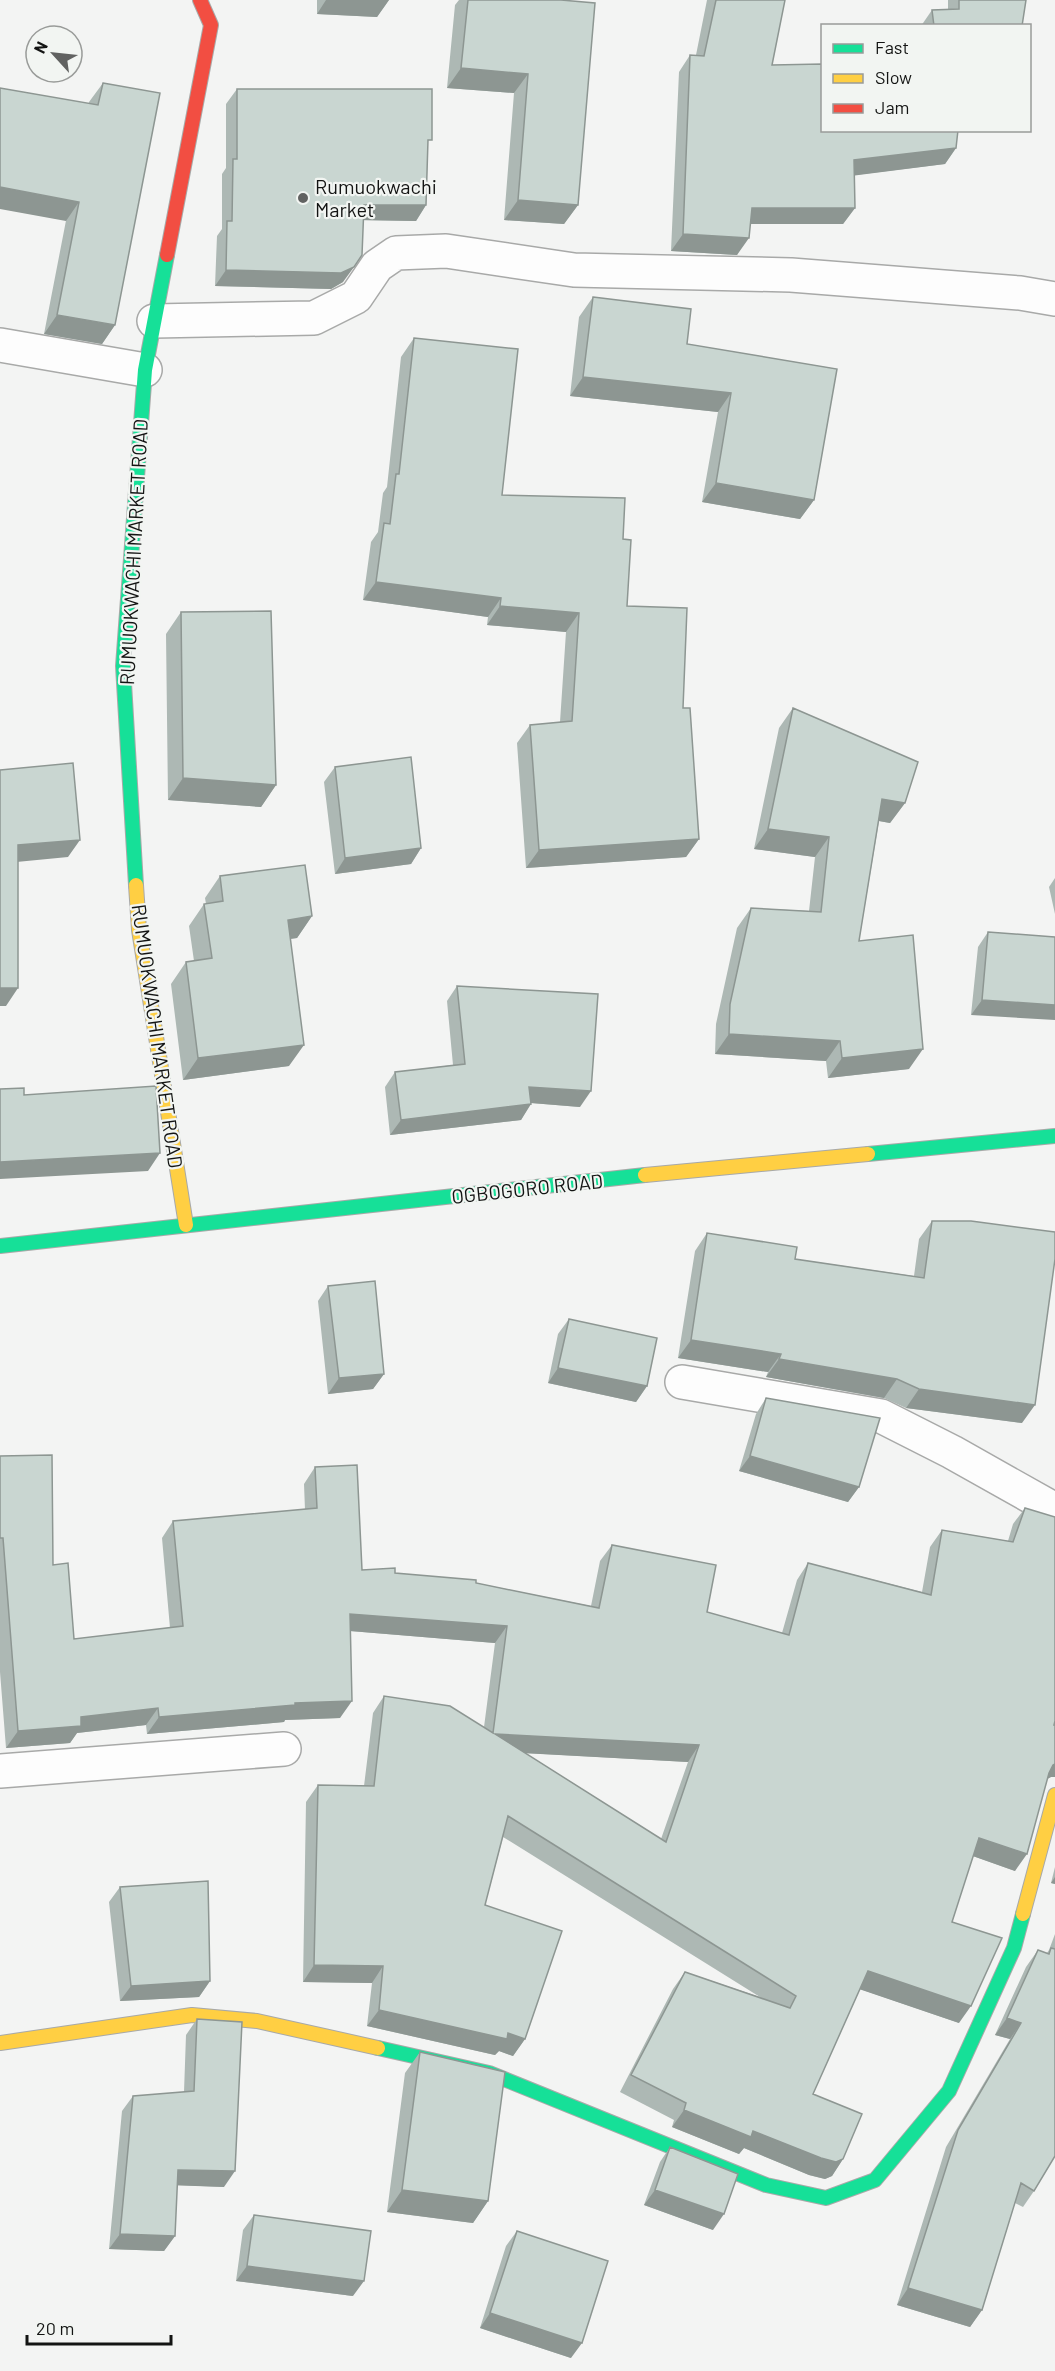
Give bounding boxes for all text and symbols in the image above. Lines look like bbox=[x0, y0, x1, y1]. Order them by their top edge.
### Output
north arrow bbox=[24, 24, 84, 84]
legend bbox=[821, 24, 1031, 132]
text: Fast bbox=[875, 36, 909, 58]
text: N bbox=[29, 38, 51, 56]
text: Slow bbox=[875, 66, 912, 88]
text: Jam bbox=[875, 96, 909, 118]
place label: Rumuokwachi Market bbox=[315, 174, 437, 221]
marker: Rumuokwachi Market bbox=[296, 191, 310, 205]
street label: RUMUOKWACHI MARKET ROAD bbox=[114, 418, 152, 686]
street label: RUMUOKWACHI MARKET ROAD bbox=[128, 902, 188, 1170]
street label: OGBOGORO ROAD bbox=[450, 1168, 604, 1208]
scale bar bbox=[27, 2308, 171, 2346]
text: 20 m bbox=[36, 2317, 74, 2339]

